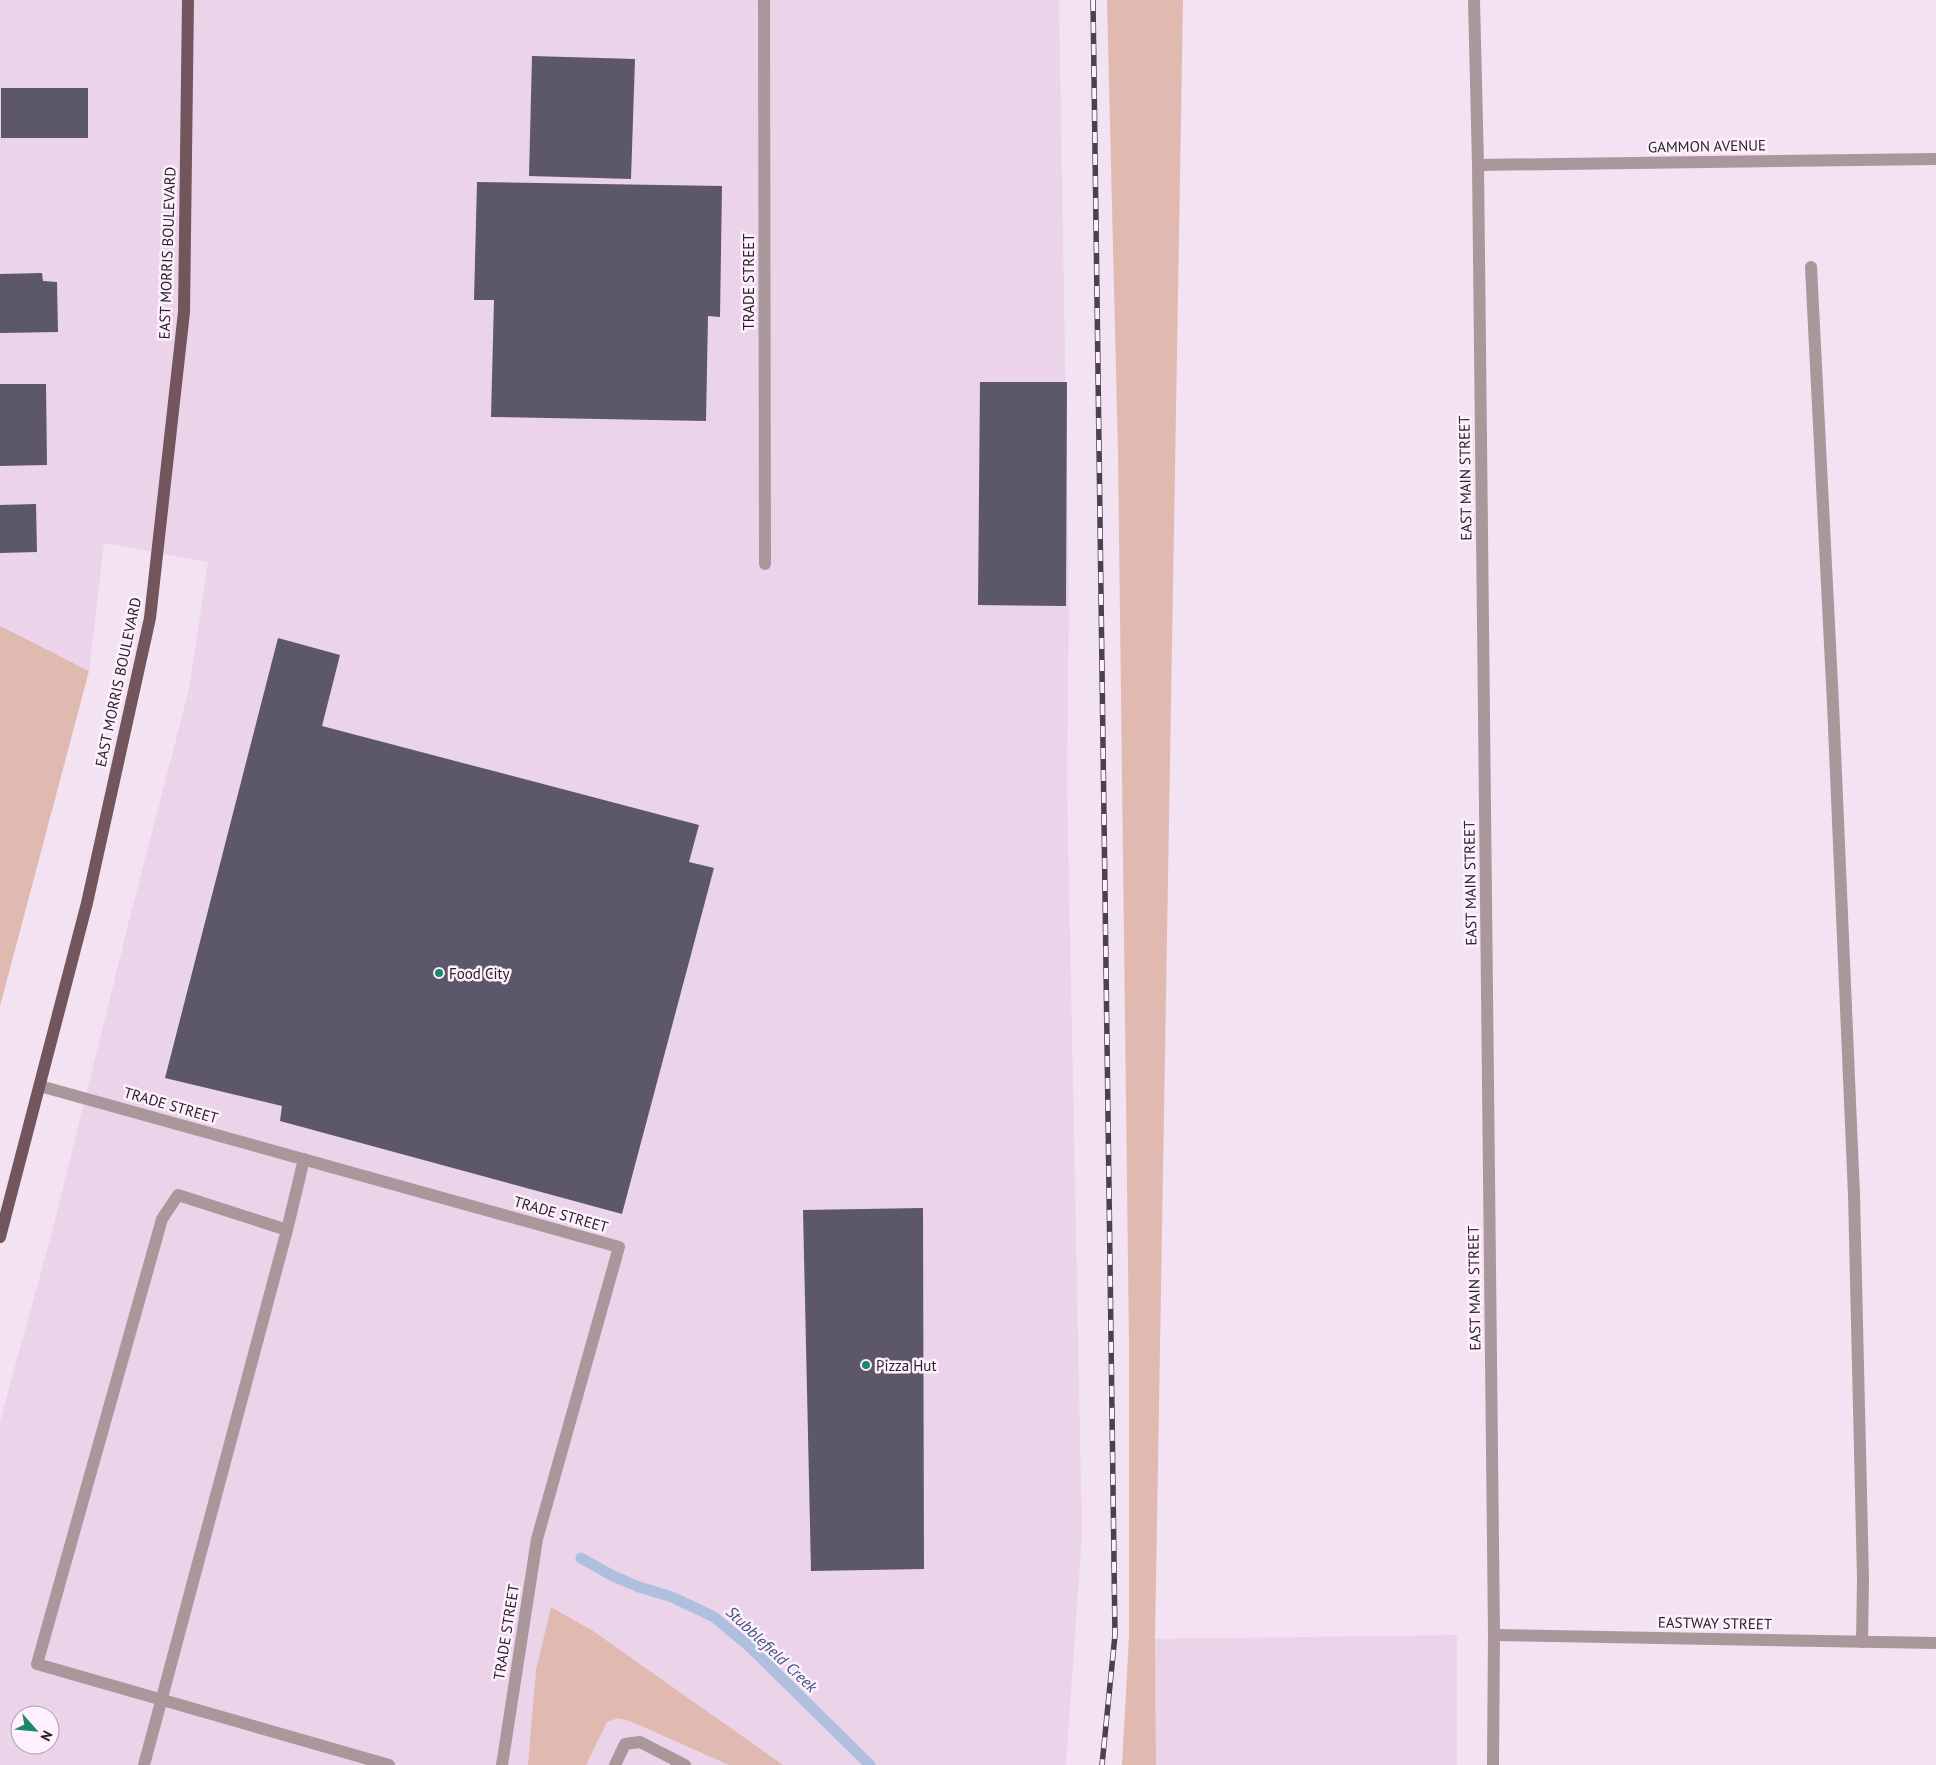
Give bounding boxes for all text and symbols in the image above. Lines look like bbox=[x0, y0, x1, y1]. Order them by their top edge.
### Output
street label: GAMMON AVENUE bbox=[1648, 135, 1766, 157]
street label: EAST MORRIS BOULEVARD bbox=[154, 166, 180, 340]
street label: TRADE STREET bbox=[739, 233, 758, 331]
street label: EAST MAIN STREET bbox=[1454, 415, 1476, 541]
street label: EAST MORRIS BOULEVARD bbox=[91, 596, 145, 768]
street label: EAST MAIN STREET bbox=[1459, 820, 1481, 946]
place label: Food City bbox=[449, 964, 510, 983]
marker: Food City bbox=[433, 967, 445, 979]
street label: TRADE STREET bbox=[122, 1082, 221, 1128]
street label: TRADE STREET bbox=[512, 1191, 611, 1237]
street label: EAST MAIN STREET bbox=[1463, 1225, 1485, 1351]
place label: Pizza Hut bbox=[876, 1356, 937, 1375]
marker: Pizza Hut bbox=[860, 1359, 872, 1371]
street label: TRADE STREET bbox=[489, 1582, 523, 1681]
water label: Stubblefield Creek bbox=[722, 1602, 822, 1697]
street label: EASTWAY STREET bbox=[1658, 1613, 1773, 1634]
north arrow bbox=[10, 1705, 60, 1755]
text: N bbox=[36, 1728, 57, 1744]

